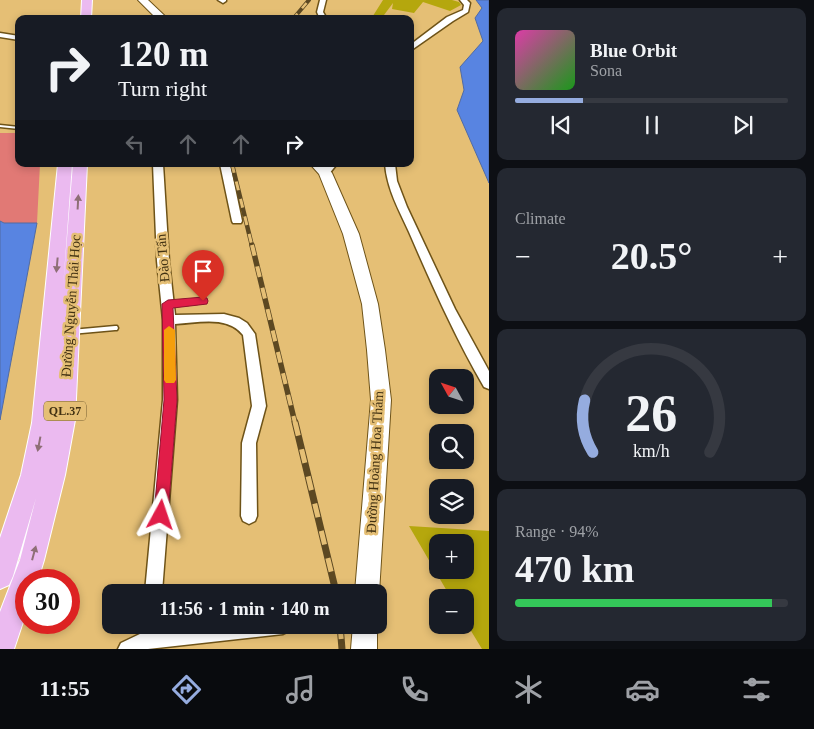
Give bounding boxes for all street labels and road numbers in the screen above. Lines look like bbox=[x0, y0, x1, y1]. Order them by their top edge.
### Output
street label: Đào Tấn bbox=[153, 233, 173, 283]
street label: Đường Nguyễn Thái Học bbox=[59, 234, 83, 378]
street label: Đường Hoàng Hoa Thám bbox=[364, 390, 386, 534]
road number: QL.37 bbox=[44, 402, 86, 421]

